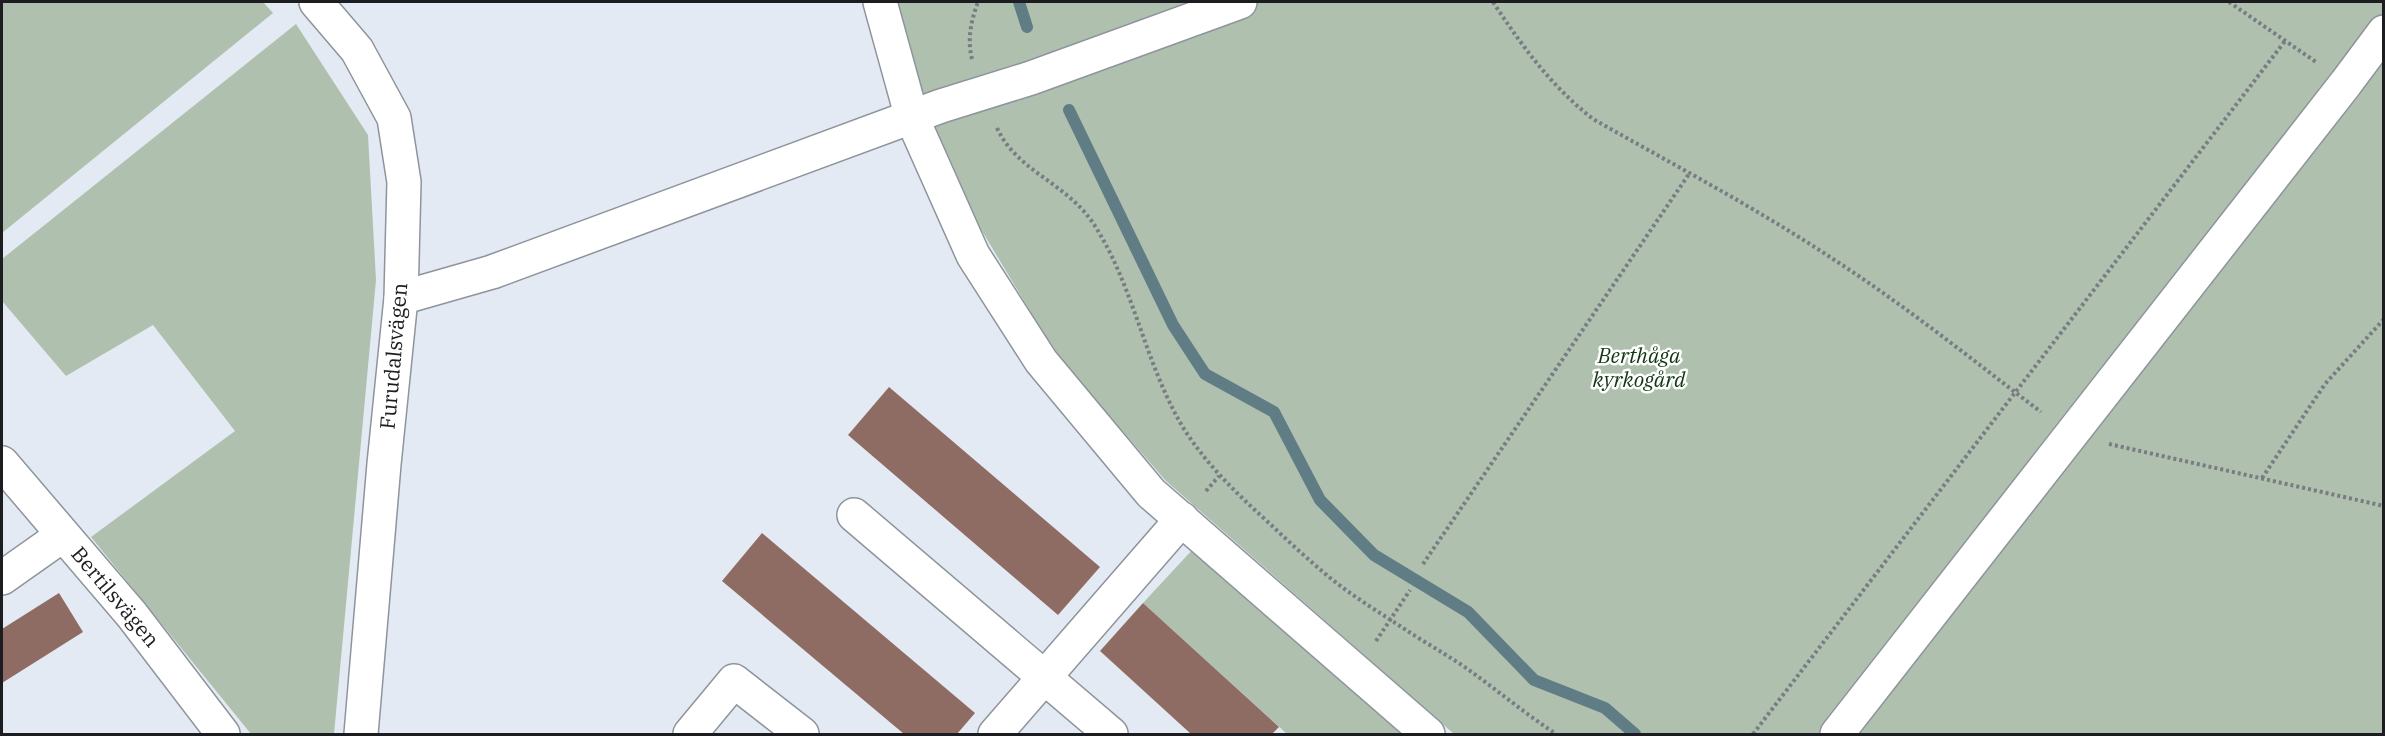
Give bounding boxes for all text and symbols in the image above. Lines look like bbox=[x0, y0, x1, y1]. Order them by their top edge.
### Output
street label: Furudalsvägen bbox=[373, 281, 413, 430]
park label: Berthåga kyrkogård bbox=[1593, 341, 1686, 393]
street label: Bertilsvägen bbox=[65, 540, 166, 653]

